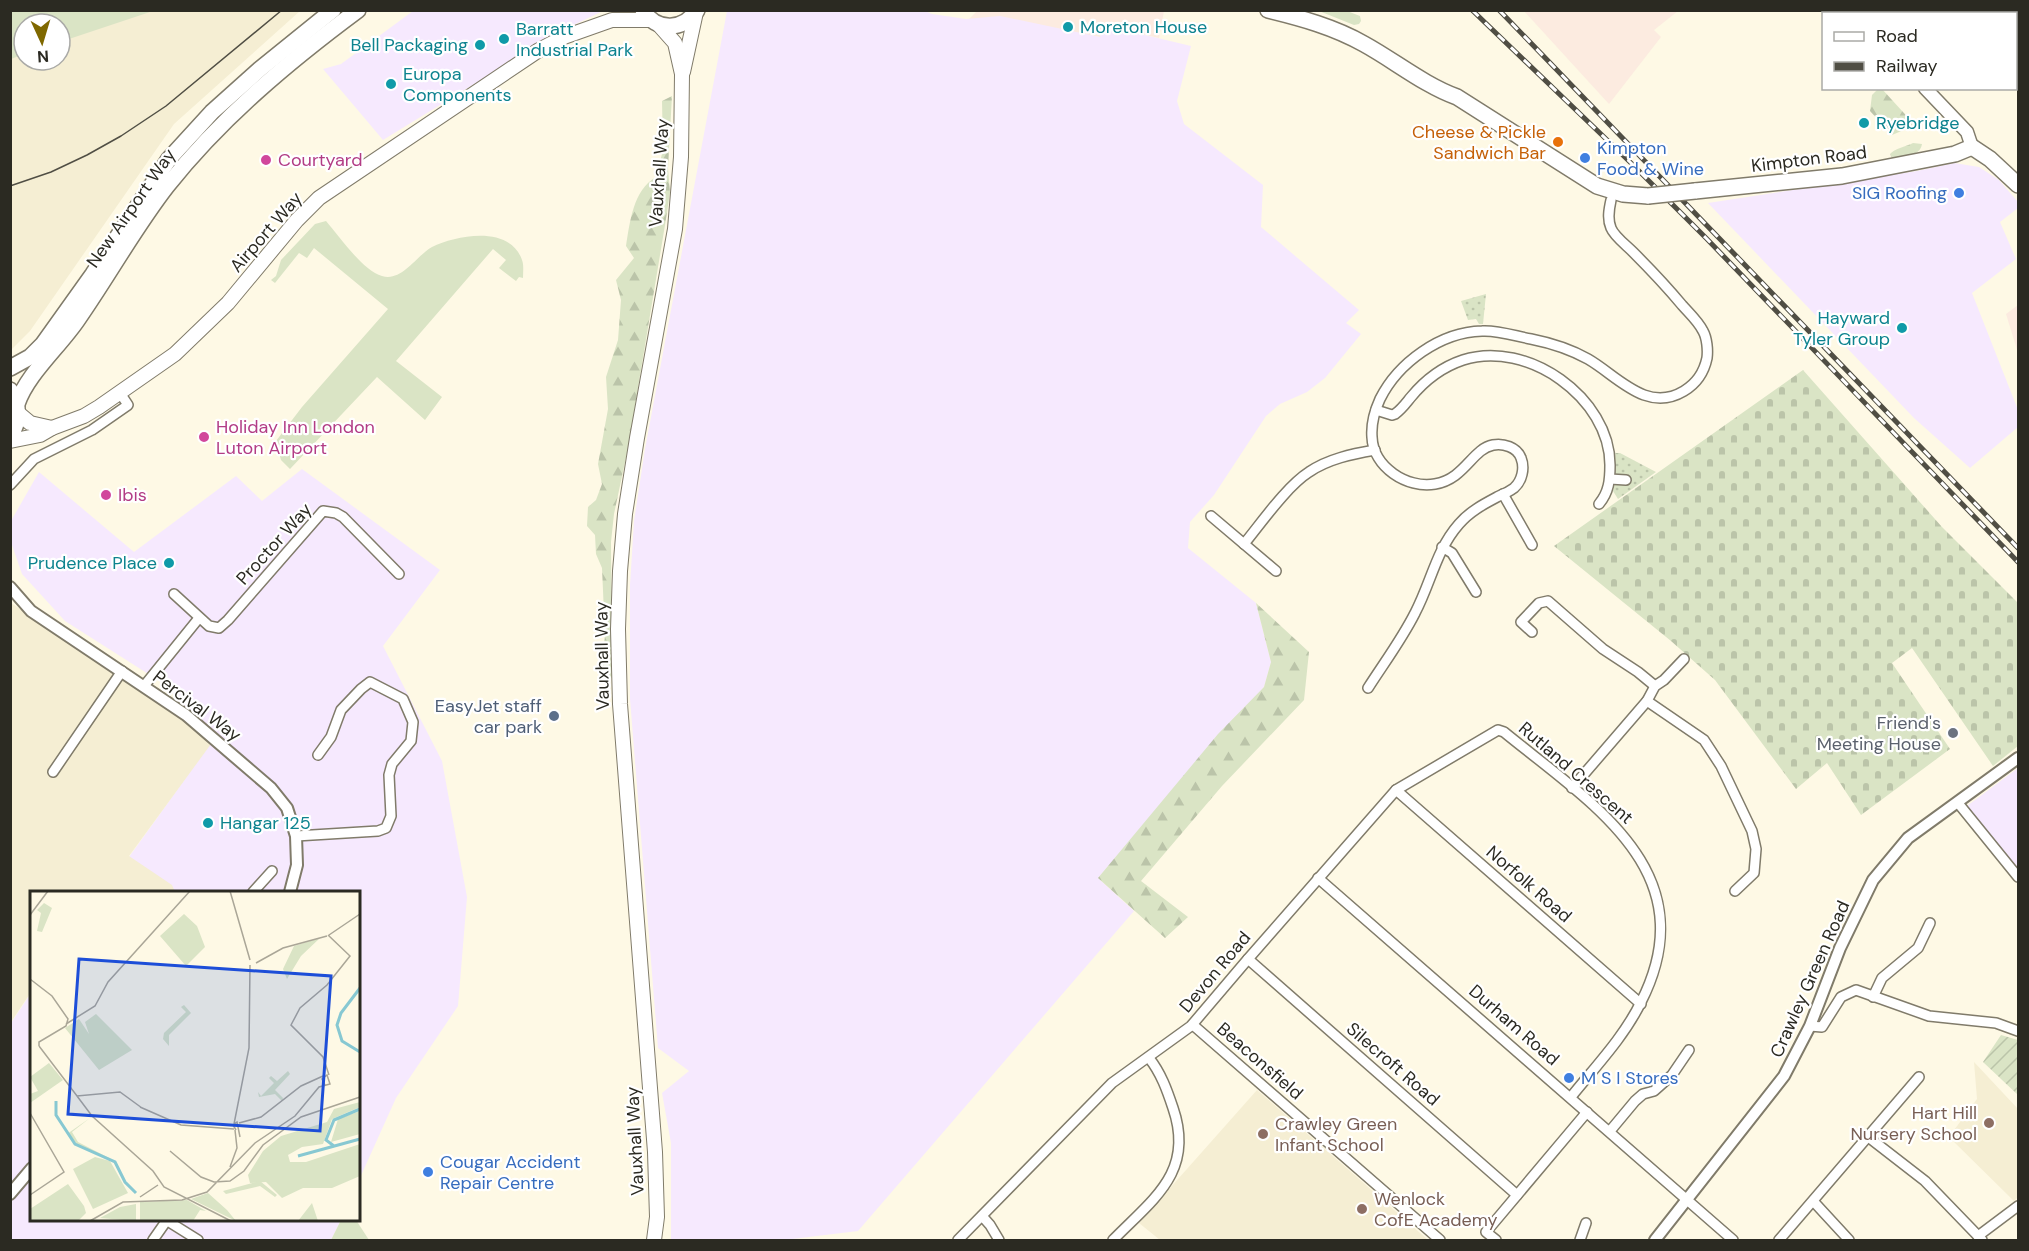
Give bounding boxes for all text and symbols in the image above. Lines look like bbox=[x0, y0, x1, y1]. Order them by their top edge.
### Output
north arrow bbox=[12, 12, 72, 72]
legend bbox=[1822, 12, 2017, 90]
place label: Moreton House bbox=[1080, 15, 1207, 39]
place label: Barratt Industrial Park bbox=[516, 17, 633, 62]
marker: Moreton House bbox=[1061, 20, 1075, 34]
text: Road bbox=[1876, 24, 1918, 48]
marker: Barratt Industrial Park bbox=[497, 32, 511, 46]
place label: Bell Packaging bbox=[350, 33, 468, 57]
marker: Bell Packaging bbox=[473, 38, 487, 52]
text: N bbox=[36, 46, 50, 67]
text: Railway bbox=[1876, 54, 1938, 78]
place label: Europa Components bbox=[403, 62, 512, 107]
marker: Europa Components bbox=[384, 77, 398, 91]
place label: Ryebridge bbox=[1876, 111, 1960, 135]
marker: Ryebridge bbox=[1857, 116, 1871, 130]
street label: Vauxhall Way bbox=[643, 118, 675, 228]
place label: Cheese & Pickle Sandwich Bar bbox=[1412, 120, 1546, 165]
marker: Cheese & Pickle Sandwich Bar bbox=[1551, 135, 1565, 149]
place label: Kimpton Food & Wine bbox=[1597, 136, 1704, 181]
street label: Kimpton Road bbox=[1750, 140, 1868, 178]
street label: New Airport Way bbox=[81, 144, 181, 272]
place label: Courtyard bbox=[278, 148, 362, 172]
marker: Kimpton Food & Wine bbox=[1578, 151, 1592, 165]
marker: Courtyard bbox=[259, 153, 273, 167]
place label: SIG Roofing bbox=[1852, 181, 1947, 205]
marker: SIG Roofing bbox=[1952, 186, 1966, 200]
street label: Airport Way bbox=[224, 187, 308, 277]
place label: Hayward Tyler Group bbox=[1793, 306, 1890, 351]
marker: Hayward Tyler Group bbox=[1895, 321, 1909, 335]
place label: Holiday Inn London Luton Airport bbox=[216, 415, 375, 460]
marker: Holiday Inn London Luton Airport bbox=[197, 430, 211, 444]
place label: Ibis bbox=[118, 483, 147, 507]
marker: Ibis bbox=[99, 488, 113, 502]
street label: Proctor Way bbox=[231, 498, 317, 590]
place label: Prudence Place bbox=[28, 551, 157, 575]
marker: Prudence Place bbox=[162, 556, 176, 570]
street label: Vauxhall Way bbox=[589, 601, 615, 711]
street label: Percival Way bbox=[148, 665, 246, 747]
place label: EasyJet staff car park bbox=[435, 694, 542, 739]
marker: EasyJet staff car park bbox=[547, 709, 561, 723]
place label: Friend's Meeting House bbox=[1817, 711, 1941, 756]
street label: Rutland Crescent bbox=[1514, 716, 1638, 830]
marker: Friend's Meeting House bbox=[1946, 726, 1960, 740]
place label: Hangar 125 bbox=[220, 811, 311, 835]
marker: Hangar 125 bbox=[201, 816, 215, 830]
street label: Norfolk Road bbox=[1481, 840, 1577, 928]
inset map bbox=[30, 891, 360, 1221]
street label: Crawley Green Road bbox=[1765, 897, 1855, 1061]
street label: Devon Road bbox=[1174, 926, 1256, 1018]
street label: Durham Road bbox=[1464, 979, 1564, 1071]
street label: Beaconsfield bbox=[1212, 1017, 1308, 1105]
street label: Silecroft Road bbox=[1341, 1017, 1445, 1111]
place label: M S I Stores bbox=[1581, 1066, 1679, 1090]
marker: M S I Stores bbox=[1562, 1071, 1576, 1085]
street label: Vauxhall Way bbox=[620, 1086, 650, 1196]
place label: Hart Hill Nursery School bbox=[1850, 1101, 1977, 1146]
place label: Crawley Green Infant School bbox=[1275, 1112, 1397, 1157]
marker: Hart Hill Nursery School bbox=[1982, 1116, 1996, 1130]
marker: Crawley Green Infant School bbox=[1256, 1127, 1270, 1141]
place label: Cougar Accident Repair Centre bbox=[440, 1150, 580, 1195]
marker: Cougar Accident Repair Centre bbox=[421, 1165, 435, 1179]
place label: Wenlock CofE Academy bbox=[1374, 1187, 1498, 1232]
marker: Wenlock CofE Academy bbox=[1355, 1202, 1369, 1216]

